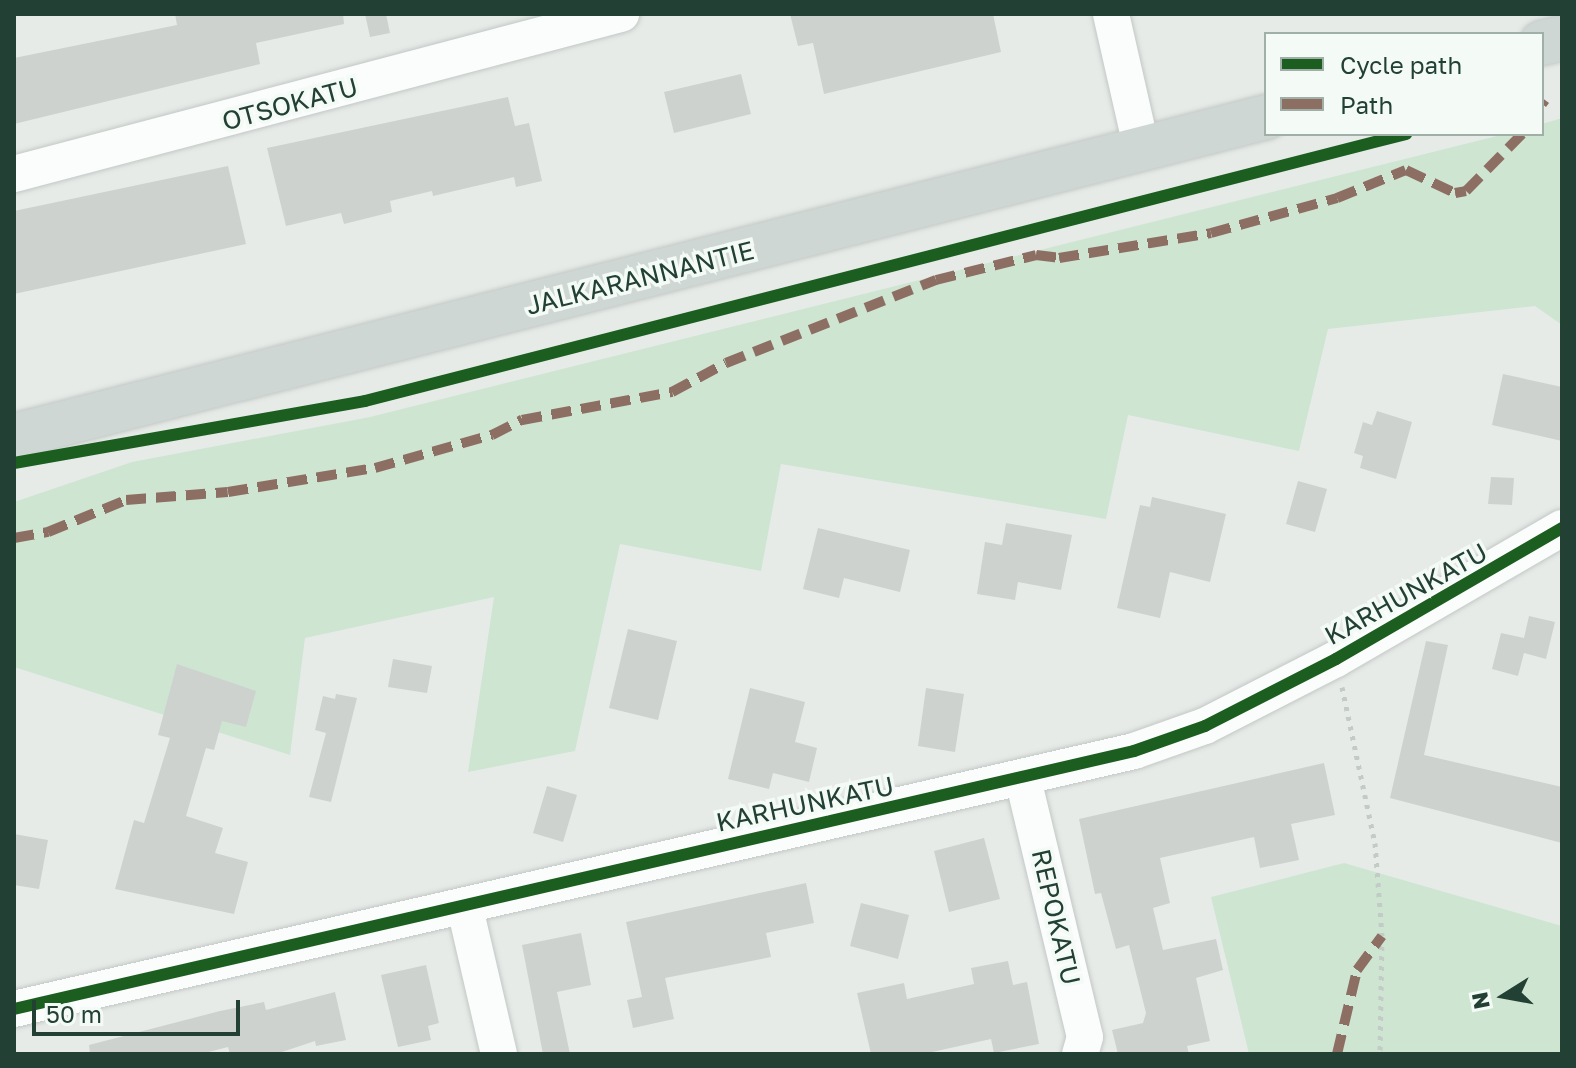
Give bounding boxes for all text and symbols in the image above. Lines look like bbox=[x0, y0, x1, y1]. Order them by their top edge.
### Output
legend bbox=[1264, 32, 1544, 136]
text: Cycle path bbox=[1340, 50, 1462, 79]
street label: OTSOKATU bbox=[219, 71, 361, 137]
text: Path bbox=[1340, 90, 1393, 119]
street label: JALKARANNANTIE bbox=[523, 235, 757, 321]
street label: KARHUNKATU bbox=[1319, 536, 1493, 652]
street label: KARHUNKATU bbox=[713, 770, 897, 838]
street label: REPOKATU bbox=[1025, 846, 1087, 988]
north arrow bbox=[1464, 956, 1544, 1036]
scale bar bbox=[36, 984, 244, 1034]
text: N bbox=[1465, 990, 1495, 1011]
text: 50 m bbox=[46, 999, 102, 1028]

